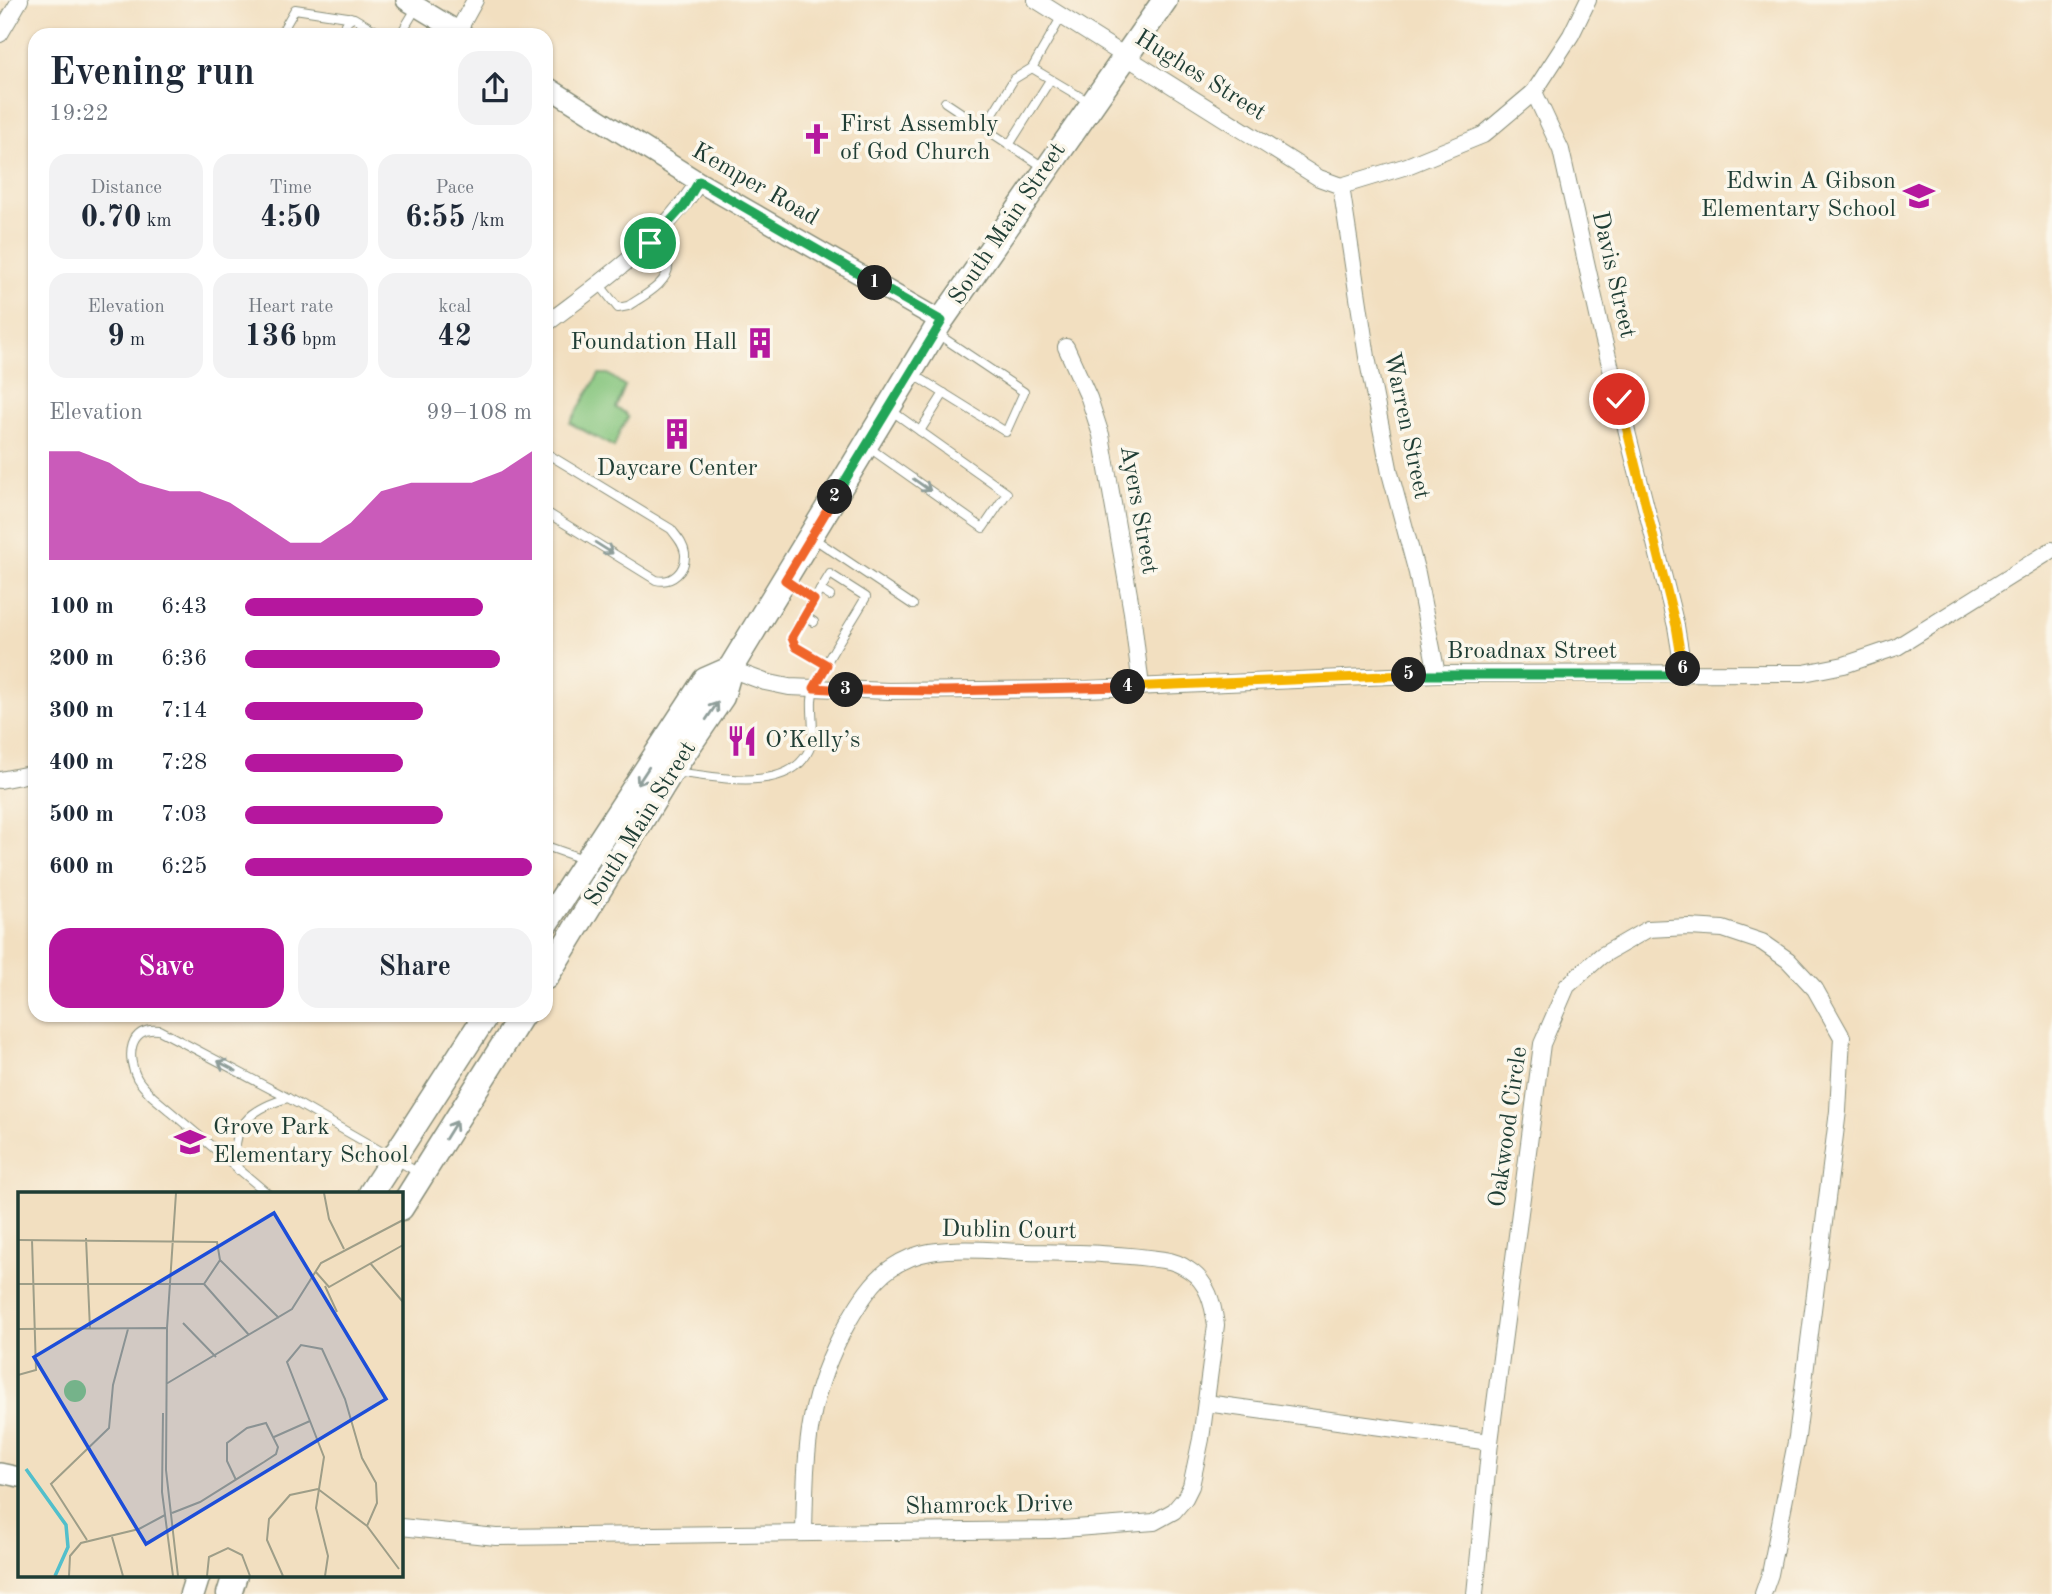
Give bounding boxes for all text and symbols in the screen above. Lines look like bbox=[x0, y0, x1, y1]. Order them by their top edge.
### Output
street label: Hughes Street bbox=[1130, 26, 1270, 126]
button: share bbox=[458, 51, 532, 125]
text: Evening run bbox=[49, 55, 255, 93]
text: 19:22 bbox=[49, 102, 109, 125]
place label: First Assembly of God Church bbox=[840, 113, 999, 165]
church icon: First Assembly of God Church bbox=[800, 122, 834, 156]
street label: Kemper Road bbox=[688, 139, 822, 231]
street label: South Main Street bbox=[945, 139, 1071, 309]
place label: Edwin A Gibson Elementary School bbox=[1701, 170, 1896, 222]
text: Distance bbox=[90, 179, 162, 198]
text: Time bbox=[269, 179, 312, 198]
text: Pace bbox=[436, 179, 474, 198]
school or university icon: Edwin A Gibson Elementary School bbox=[1902, 179, 1936, 213]
text: 0.70 bbox=[81, 203, 141, 233]
text: 4:50 bbox=[260, 203, 321, 233]
text: 6:55 bbox=[405, 203, 466, 233]
street label: Davis Street bbox=[1587, 209, 1639, 341]
text: km bbox=[141, 212, 172, 231]
text: /km bbox=[466, 212, 505, 231]
pin bbox=[620, 213, 680, 273]
icon: arrive bbox=[631, 224, 669, 262]
pin: 1 bbox=[858, 266, 892, 300]
text: 1 bbox=[869, 273, 880, 292]
text: Elevation bbox=[88, 298, 165, 317]
text: Heart rate bbox=[248, 298, 333, 317]
text: kcal bbox=[438, 298, 471, 317]
text: 9 bbox=[107, 322, 125, 352]
text: 136 bbox=[244, 322, 297, 352]
text: 42 bbox=[437, 322, 472, 352]
building icon: Foundation Hall bbox=[743, 326, 777, 360]
text: m bbox=[125, 331, 145, 350]
text: bpm bbox=[297, 331, 337, 350]
place label: Foundation Hall bbox=[570, 331, 737, 355]
street label: Warren Street bbox=[1379, 350, 1433, 502]
pin bbox=[1589, 369, 1649, 429]
icon: check bbox=[1600, 380, 1638, 418]
text: Elevation bbox=[49, 401, 143, 424]
text: 99–108 m bbox=[426, 401, 532, 424]
building icon: Daycare Center bbox=[660, 417, 694, 451]
street label: Ayers Street bbox=[1115, 444, 1161, 576]
place label: Daycare Center bbox=[596, 457, 758, 481]
one-way arrow bbox=[912, 478, 931, 492]
pin: 2 bbox=[818, 480, 852, 514]
text: 2 bbox=[829, 487, 840, 506]
one-way arrow bbox=[594, 542, 614, 556]
text: 100 m bbox=[49, 595, 114, 618]
text: 6:43 bbox=[161, 595, 207, 618]
street label: Broadnax Street bbox=[1447, 640, 1617, 664]
text: 200 m bbox=[49, 647, 114, 670]
text: 6:36 bbox=[161, 647, 207, 670]
pin: 6 bbox=[1666, 652, 1700, 686]
pin: 5 bbox=[1392, 658, 1426, 692]
text: 6 bbox=[1677, 659, 1688, 678]
text: 5 bbox=[1403, 665, 1414, 684]
pin: 4 bbox=[1110, 670, 1146, 704]
pin: 3 bbox=[828, 672, 864, 708]
text: 4 bbox=[1122, 677, 1133, 696]
text: 3 bbox=[840, 680, 851, 699]
text: 300 m bbox=[49, 699, 114, 722]
text: 7:14 bbox=[161, 699, 207, 722]
one-way arrow bbox=[705, 702, 719, 722]
restaurant icon: O’Kelly’s bbox=[725, 724, 759, 758]
place label: O’Kelly’s bbox=[765, 729, 861, 753]
street label: South Main Street bbox=[581, 737, 701, 911]
text: 400 m bbox=[49, 751, 114, 774]
text: 7:28 bbox=[161, 751, 207, 774]
one-way arrow bbox=[635, 765, 649, 785]
text: 500 m bbox=[49, 803, 114, 826]
text: 7:03 bbox=[161, 803, 207, 826]
text: 600 m bbox=[49, 855, 114, 878]
text: 6:25 bbox=[161, 855, 207, 878]
button: Save bbox=[49, 928, 284, 1008]
button: Share bbox=[298, 928, 532, 1008]
street label: Oakwood Circle bbox=[1486, 1045, 1532, 1209]
one-way arrow bbox=[218, 1059, 238, 1073]
place label: Grove Park Elementary School bbox=[213, 1116, 408, 1168]
one-way arrow bbox=[444, 1120, 458, 1140]
school or university icon: Grove Park Elementary School bbox=[173, 1125, 207, 1159]
inset map bbox=[18, 1192, 402, 1576]
street label: Dublin Court bbox=[941, 1218, 1077, 1244]
street label: Shamrock Drive bbox=[905, 1493, 1073, 1519]

